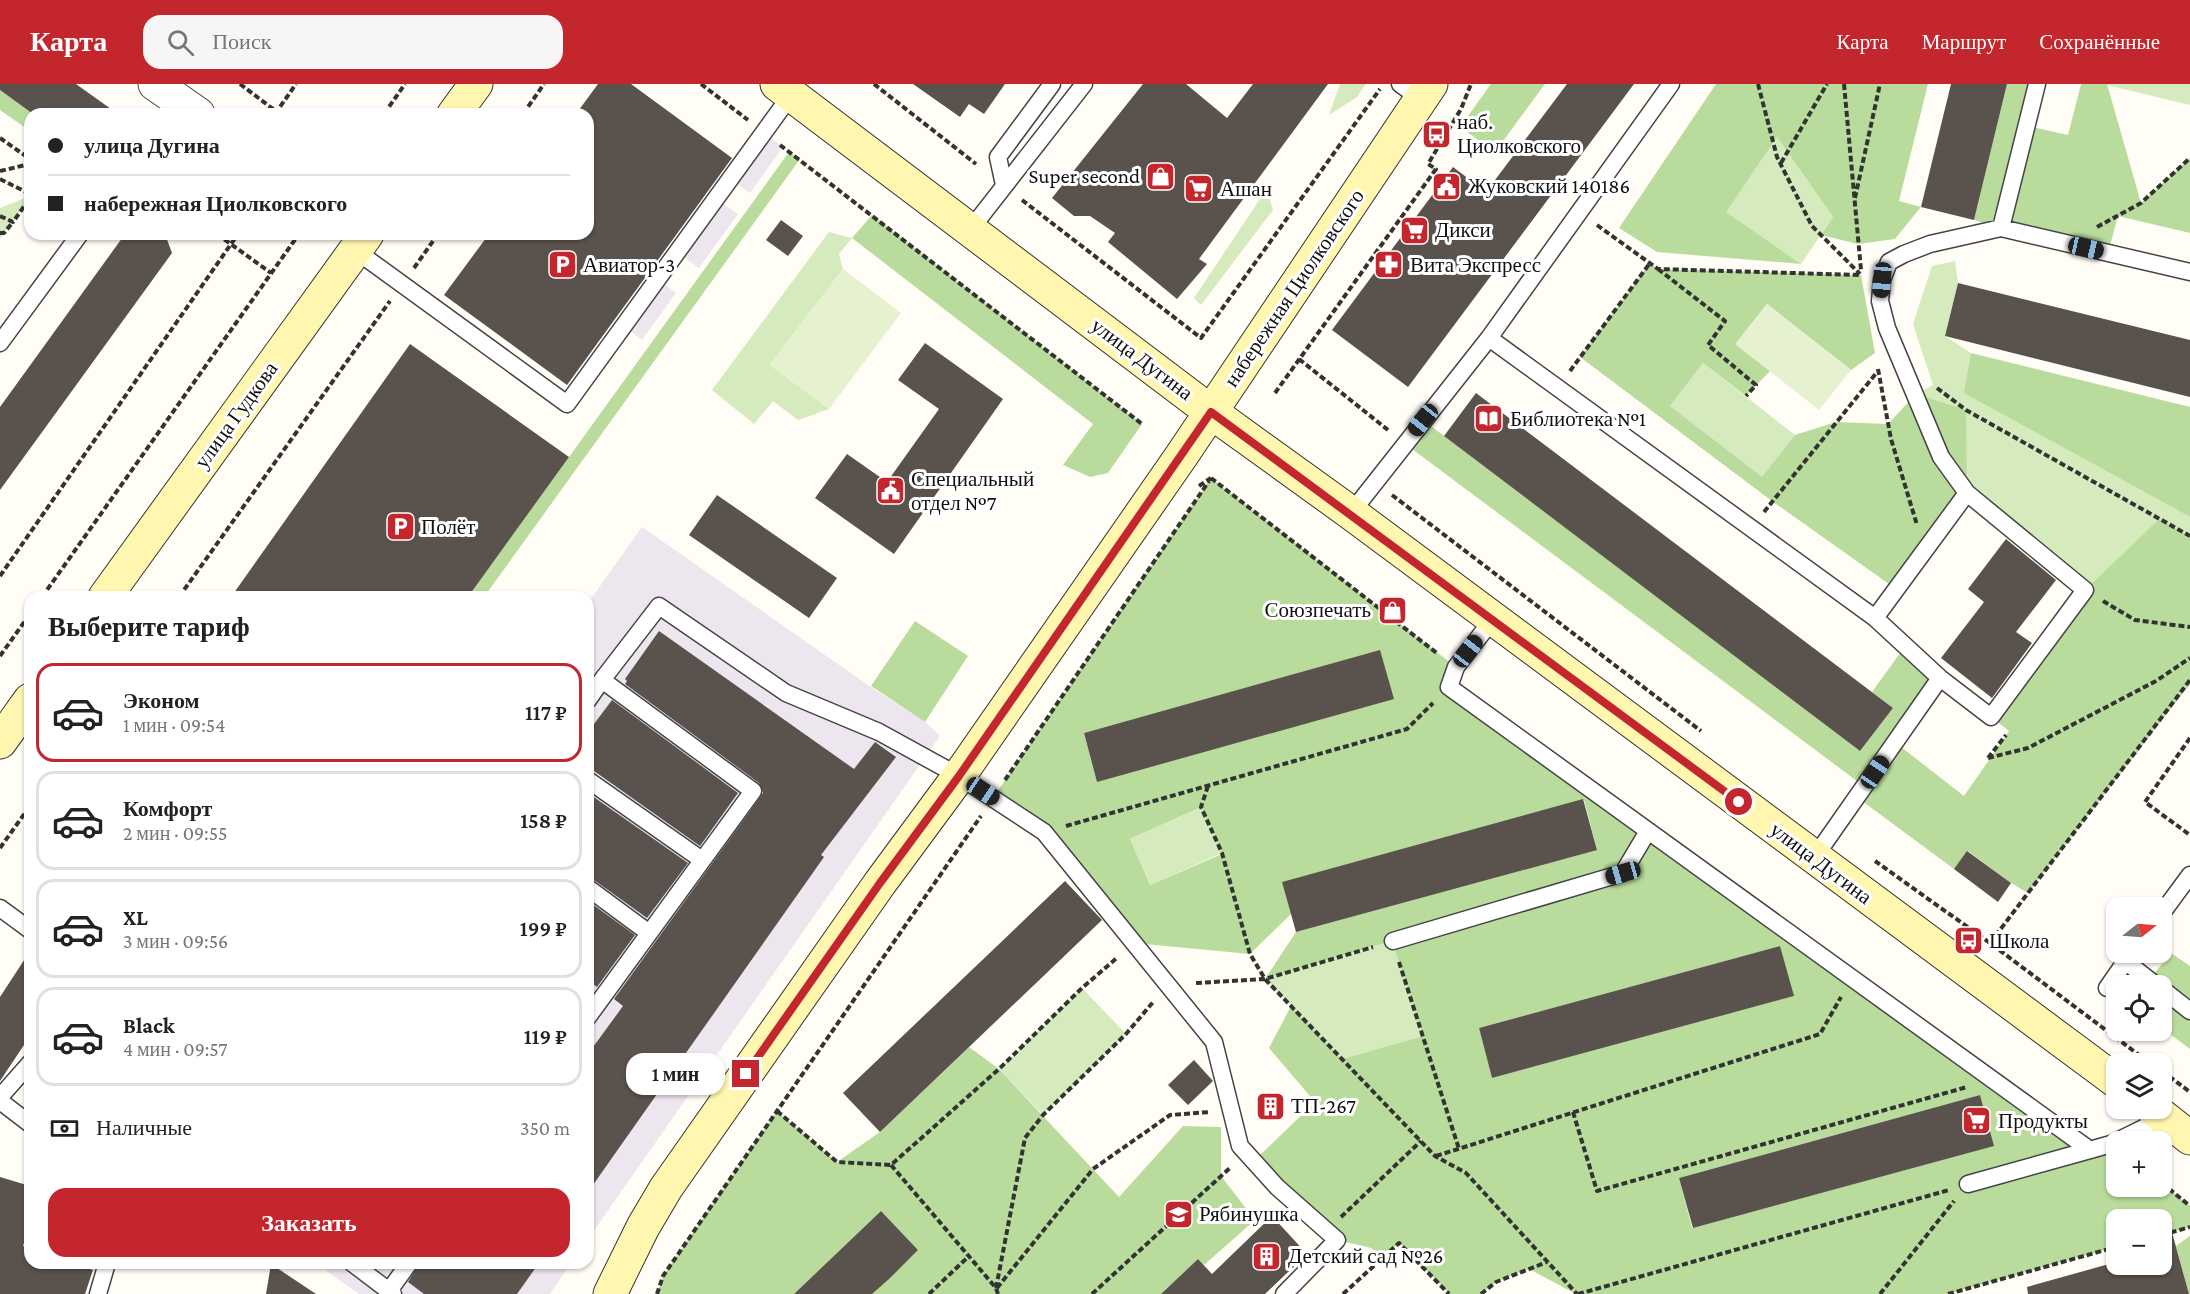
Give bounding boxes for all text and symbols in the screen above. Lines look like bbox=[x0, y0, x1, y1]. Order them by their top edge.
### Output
search box bbox=[143, 15, 563, 69]
text: Карта bbox=[30, 26, 107, 57]
icon: search bbox=[164, 26, 197, 59]
text: Поиск bbox=[212, 29, 271, 54]
text: Карта bbox=[1837, 30, 1889, 54]
text: Маршрут bbox=[1922, 30, 2006, 54]
text: Сохранённые bbox=[2039, 30, 2160, 54]
place label: наб. Циолковского bbox=[1457, 110, 1581, 158]
bus stop icon: наб. Циолковского bbox=[1420, 118, 1452, 150]
text: улица Дугина bbox=[84, 133, 220, 158]
shop icon: Super second bbox=[1145, 160, 1177, 192]
place label: Super second bbox=[1029, 164, 1140, 188]
public building icon: Жуковский 140186 bbox=[1431, 170, 1463, 202]
supermarket icon: Ашан bbox=[1183, 173, 1215, 205]
place label: Жуковский 140186 bbox=[1468, 174, 1630, 198]
place label: Ашан bbox=[1220, 177, 1272, 201]
street label: набережная Циолковского bbox=[1219, 185, 1369, 391]
text: набережная Циолковского bbox=[84, 191, 347, 216]
supermarket icon: Дикси bbox=[1398, 214, 1430, 246]
place label: Дикси bbox=[1435, 218, 1491, 242]
car bbox=[2066, 235, 2106, 261]
parking icon: Авиатор-3 bbox=[546, 249, 578, 281]
pharmacy icon: Вита Экспресс bbox=[1373, 249, 1405, 281]
place label: Авиатор-3 bbox=[583, 253, 675, 277]
place label: Вита Экспресс bbox=[1410, 253, 1541, 277]
car bbox=[1871, 261, 1893, 299]
street label: улица Дугина bbox=[1086, 313, 1198, 405]
street label: улица Гудкова bbox=[189, 357, 283, 473]
car bbox=[1405, 400, 1441, 440]
library icon: Библиотека №1 bbox=[1473, 403, 1505, 435]
place label: Библиотека №1 bbox=[1510, 407, 1646, 431]
place label: Специальный отдел №7 bbox=[911, 467, 1034, 515]
public building icon: Специальный отдел №7 bbox=[874, 475, 906, 507]
parking icon: Полёт bbox=[384, 511, 416, 543]
place label: Полёт bbox=[421, 515, 475, 539]
shop icon: Союзпечать bbox=[1376, 594, 1408, 626]
place label: Союзпечать bbox=[1264, 598, 1371, 622]
text: Выберите тариф bbox=[48, 612, 250, 642]
car bbox=[1450, 631, 1486, 671]
icon: car bbox=[51, 686, 105, 740]
text: Эконом bbox=[123, 688, 200, 713]
text: 117 ₽ bbox=[525, 700, 567, 725]
text: 1 мин · 09:54 bbox=[123, 714, 225, 736]
car bbox=[1857, 752, 1893, 792]
car bbox=[963, 774, 1003, 808]
route start bbox=[1725, 788, 1752, 815]
icon: car bbox=[51, 794, 105, 848]
text: Комфорт bbox=[123, 796, 212, 821]
text: 158 ₽ bbox=[520, 808, 567, 833]
street label: улица Дугина bbox=[1765, 817, 1877, 909]
text: 2 мин · 09:55 bbox=[123, 822, 227, 844]
car bbox=[1603, 859, 1643, 887]
north arrow bbox=[2106, 897, 2172, 963]
map controls bbox=[2106, 897, 2172, 1275]
icon: car bbox=[51, 902, 105, 956]
text: XL bbox=[123, 905, 148, 930]
text: 199 ₽ bbox=[520, 916, 567, 941]
bus stop icon: Школа bbox=[1952, 925, 1984, 957]
place label: Школа bbox=[1989, 929, 2050, 953]
text: 3 мин · 09:56 bbox=[123, 930, 228, 952]
button: locate bbox=[2106, 975, 2172, 1041]
icon: car bbox=[51, 1010, 105, 1064]
text: Black bbox=[123, 1013, 175, 1038]
text: 119 ₽ bbox=[524, 1024, 567, 1049]
text: 4 мин · 09:57 bbox=[123, 1038, 227, 1060]
callout: 1 мин bbox=[626, 1053, 725, 1095]
button: layers bbox=[2106, 1053, 2172, 1119]
route end bbox=[732, 1060, 759, 1087]
text: 1 мин bbox=[652, 1063, 699, 1085]
building icon: ТП-267 bbox=[1254, 1090, 1286, 1122]
place label: ТП-267 bbox=[1291, 1094, 1356, 1118]
supermarket icon: Продукты bbox=[1961, 1105, 1993, 1137]
place label: Продукты bbox=[1998, 1109, 2088, 1133]
icon: cash bbox=[48, 1112, 81, 1145]
text: Наличные bbox=[96, 1115, 192, 1140]
text: 350 m bbox=[520, 1117, 570, 1139]
button: + bbox=[2106, 1131, 2172, 1197]
button: Заказать bbox=[48, 1188, 570, 1257]
school or university icon: Рябинушка bbox=[1162, 1198, 1194, 1230]
place label: Рябинушка bbox=[1199, 1202, 1299, 1226]
button: − bbox=[2106, 1209, 2172, 1275]
building icon: Детский сад №26 bbox=[1251, 1240, 1283, 1272]
place label: Детский сад №26 bbox=[1288, 1244, 1444, 1268]

